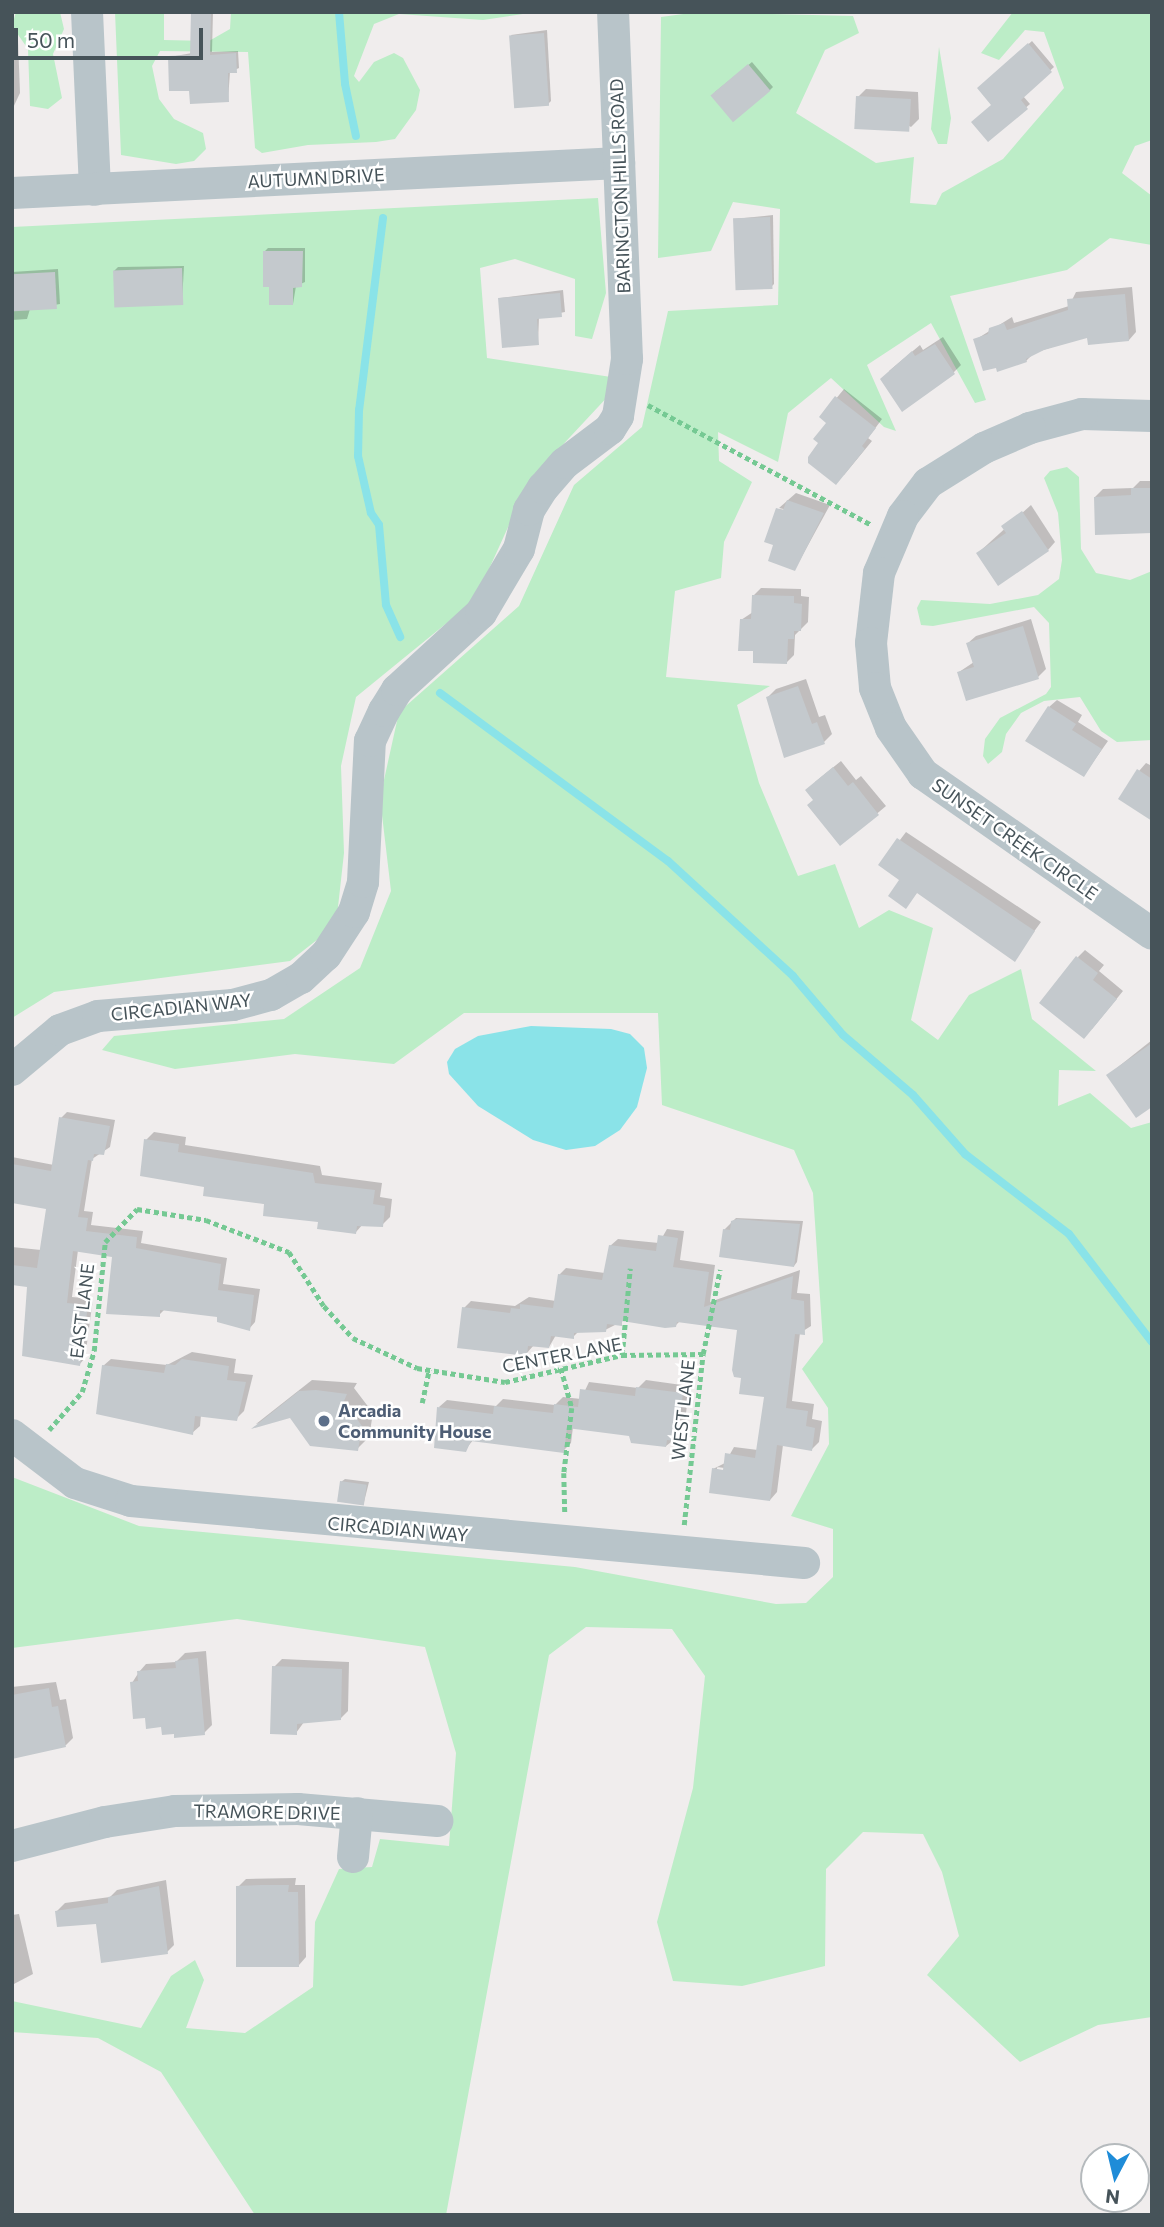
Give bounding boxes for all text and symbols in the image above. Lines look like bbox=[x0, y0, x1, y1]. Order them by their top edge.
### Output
scale bar bbox=[18, 14, 206, 58]
text: 50 m bbox=[27, 27, 75, 52]
street label: BARINGTON HILLS ROAD bbox=[605, 78, 635, 294]
street label: AUTUMN DRIVE bbox=[247, 164, 385, 192]
street label: SUNSET CREEK CIRCLE bbox=[928, 774, 1102, 904]
street label: CIRCADIAN WAY bbox=[110, 989, 252, 1025]
street label: EAST LANE bbox=[65, 1262, 99, 1360]
street label: CENTER LANE bbox=[500, 1333, 624, 1377]
street label: WEST LANE bbox=[667, 1358, 699, 1462]
place label: Arcadia Community House bbox=[338, 1400, 491, 1442]
marker: Arcadia Community House bbox=[316, 1413, 332, 1429]
street label: CIRCADIAN WAY bbox=[327, 1512, 469, 1546]
street label: TRAMORE DRIVE bbox=[193, 1800, 341, 1824]
north arrow bbox=[1080, 2143, 1150, 2213]
text: N bbox=[1104, 2185, 1121, 2210]

